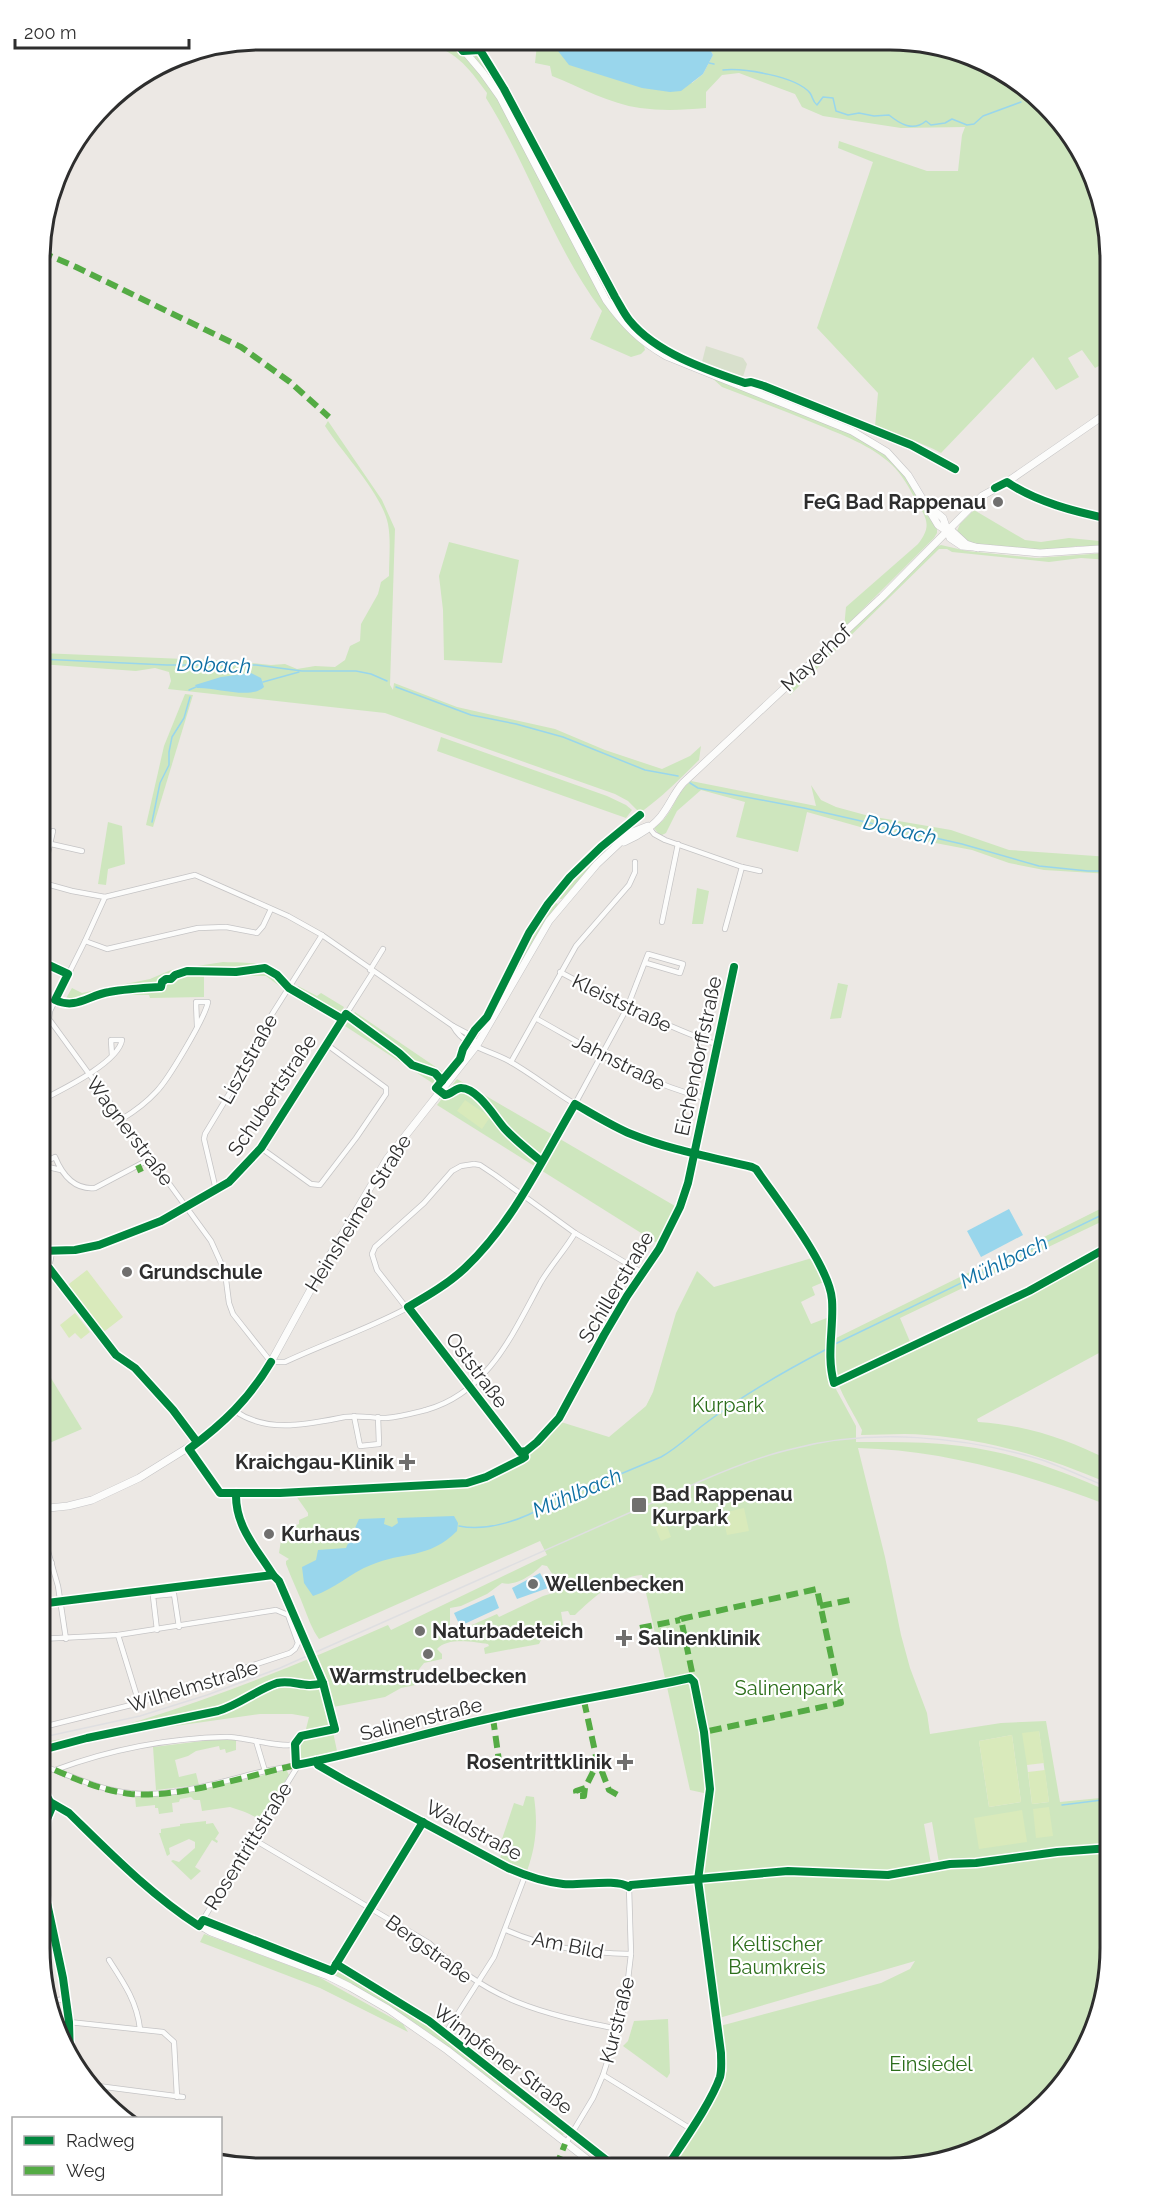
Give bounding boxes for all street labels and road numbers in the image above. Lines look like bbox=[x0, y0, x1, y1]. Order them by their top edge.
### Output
street label: Mayerhof bbox=[776, 619, 857, 697]
street label: Kleiststraße bbox=[568, 969, 676, 1038]
street label: Eichendorffstraße bbox=[669, 974, 727, 1138]
street label: Lisztstraße bbox=[213, 1010, 283, 1108]
street label: Jahnstraße bbox=[569, 1028, 670, 1096]
street label: Schubertstraße bbox=[222, 1029, 322, 1160]
street label: Wagnerstraße bbox=[81, 1072, 179, 1191]
street label: Heinsheimer Straße bbox=[300, 1130, 416, 1296]
street label: Schillerstraße bbox=[573, 1227, 659, 1347]
street label: Oststraße bbox=[441, 1327, 513, 1413]
street label: Wilhelmstraße bbox=[125, 1655, 261, 1717]
street label: Salinenstraße bbox=[357, 1692, 485, 1746]
street label: Rosentrittstraße bbox=[199, 1777, 297, 1914]
street label: Waldstraße bbox=[422, 1795, 526, 1866]
street label: Bergstraße bbox=[381, 1910, 477, 1989]
street label: Am Bild bbox=[530, 1926, 606, 1964]
street label: Kurstraße bbox=[595, 1974, 639, 2066]
street label: Wimpfener Straße bbox=[429, 1999, 578, 2119]

